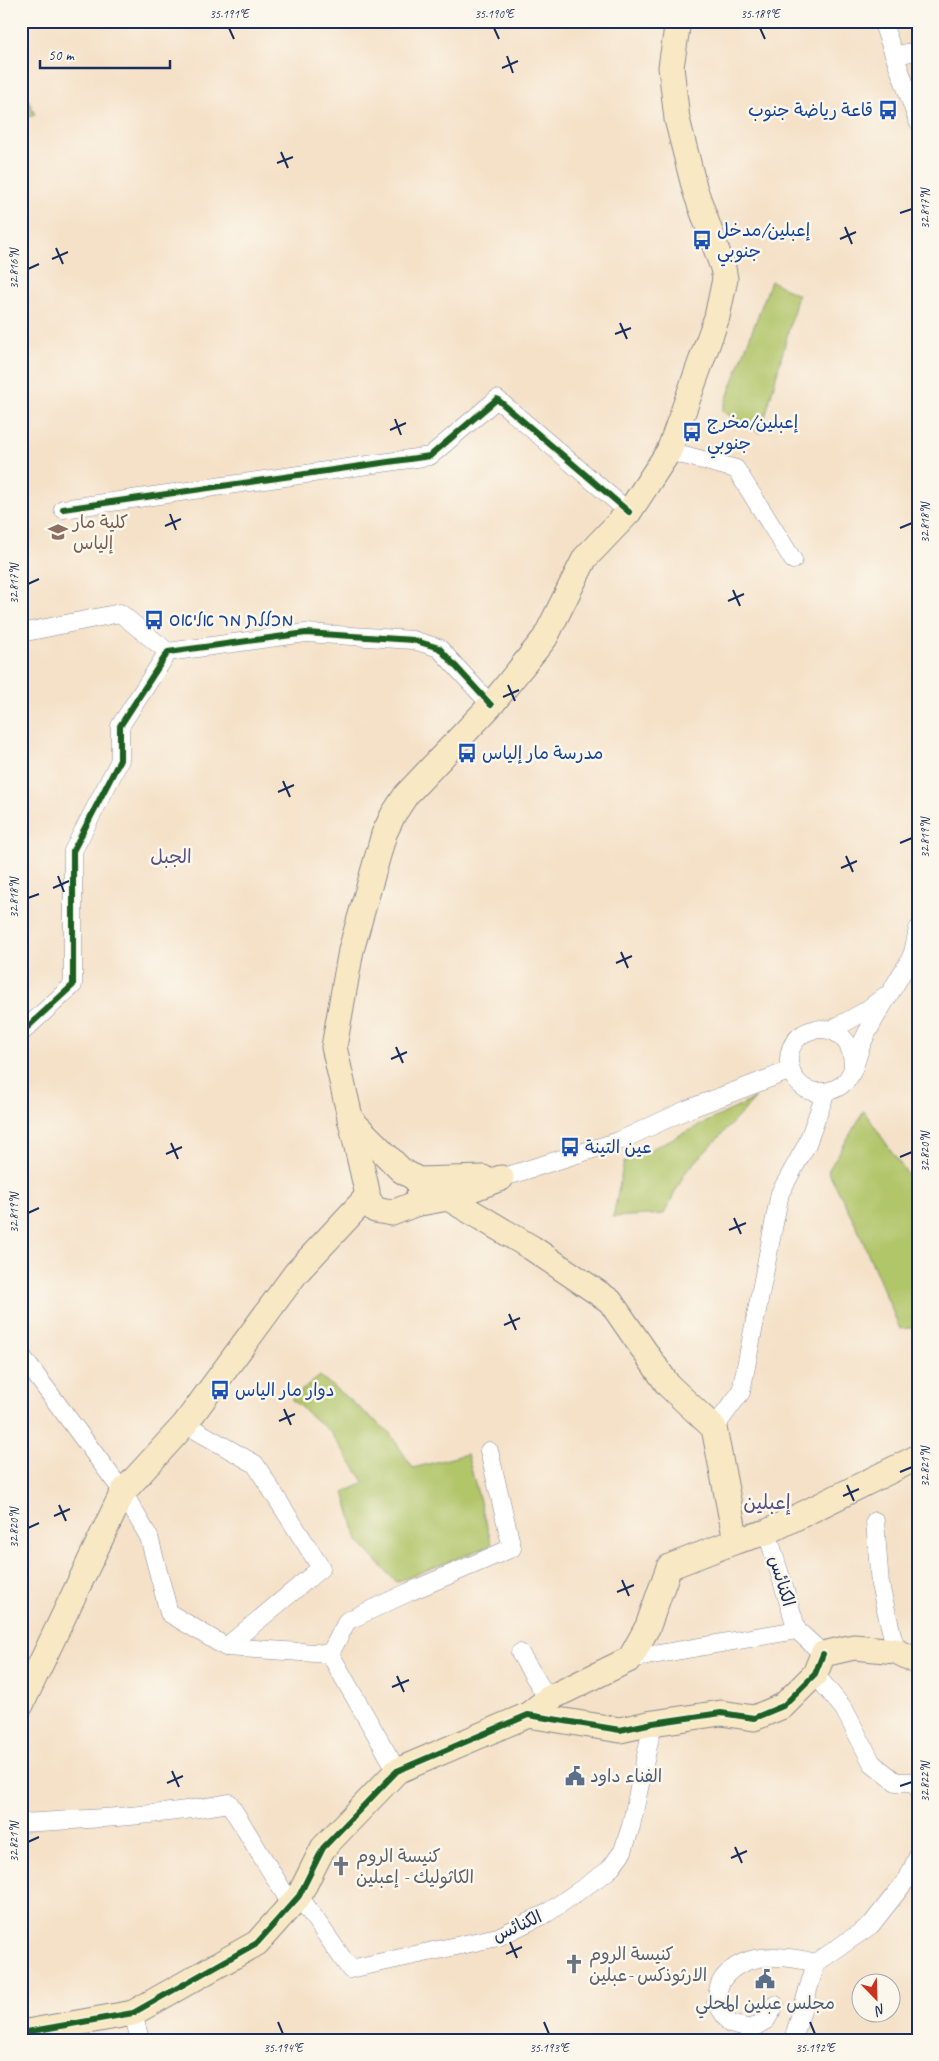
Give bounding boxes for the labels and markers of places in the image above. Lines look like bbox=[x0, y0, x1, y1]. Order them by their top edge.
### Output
place label: قاعة رياضة جنوب bbox=[748, 99, 873, 122]
bus stop icon: قاعة رياضة جنوب bbox=[877, 99, 899, 121]
place label: إعبلين/مدخل جنوبي bbox=[717, 219, 810, 267]
bus stop icon: إعبلين/مدخل جنوبي bbox=[691, 229, 713, 251]
place label: إعبلين/مخرج جنوبي bbox=[707, 411, 798, 459]
bus stop icon: إعبلين/مخرج جنوبي bbox=[681, 421, 703, 443]
place label: كلية مار إلياس bbox=[71, 511, 128, 554]
school or university icon: كلية مار إلياس bbox=[47, 521, 69, 543]
bus stop icon: מכללת מר אליאס bbox=[143, 609, 165, 631]
place label: מכללת מר אליאס bbox=[169, 609, 294, 631]
bus stop icon: مدرسة مار إلياس bbox=[456, 742, 478, 764]
place label: مدرسة مار إلياس bbox=[482, 742, 603, 764]
bus stop icon: عين التينة bbox=[559, 1136, 581, 1158]
place label: عين التينة bbox=[585, 1136, 652, 1158]
bus stop icon: دوار مار الياس bbox=[209, 1379, 231, 1401]
place label: دوار مار الياس bbox=[235, 1379, 335, 1401]
public building icon: الفناء داود bbox=[564, 1765, 586, 1787]
place label: الفناء داود bbox=[590, 1765, 662, 1787]
place label: كنيسة الروم الكاثوليك - إعبلين bbox=[356, 1845, 474, 1889]
church icon: كنيسة الروم الكاثوليك - إعبلين bbox=[330, 1855, 352, 1877]
place label: كنيسة الروم الارثوذكس -عبلين bbox=[589, 1943, 707, 1986]
church icon: كنيسة الروم الارثوذكس -عبلين bbox=[563, 1953, 585, 1975]
public building icon: مجلس عبلين المحلي bbox=[754, 1968, 776, 1990]
place label: مجلس عبلين المحلي bbox=[695, 1992, 835, 2019]

